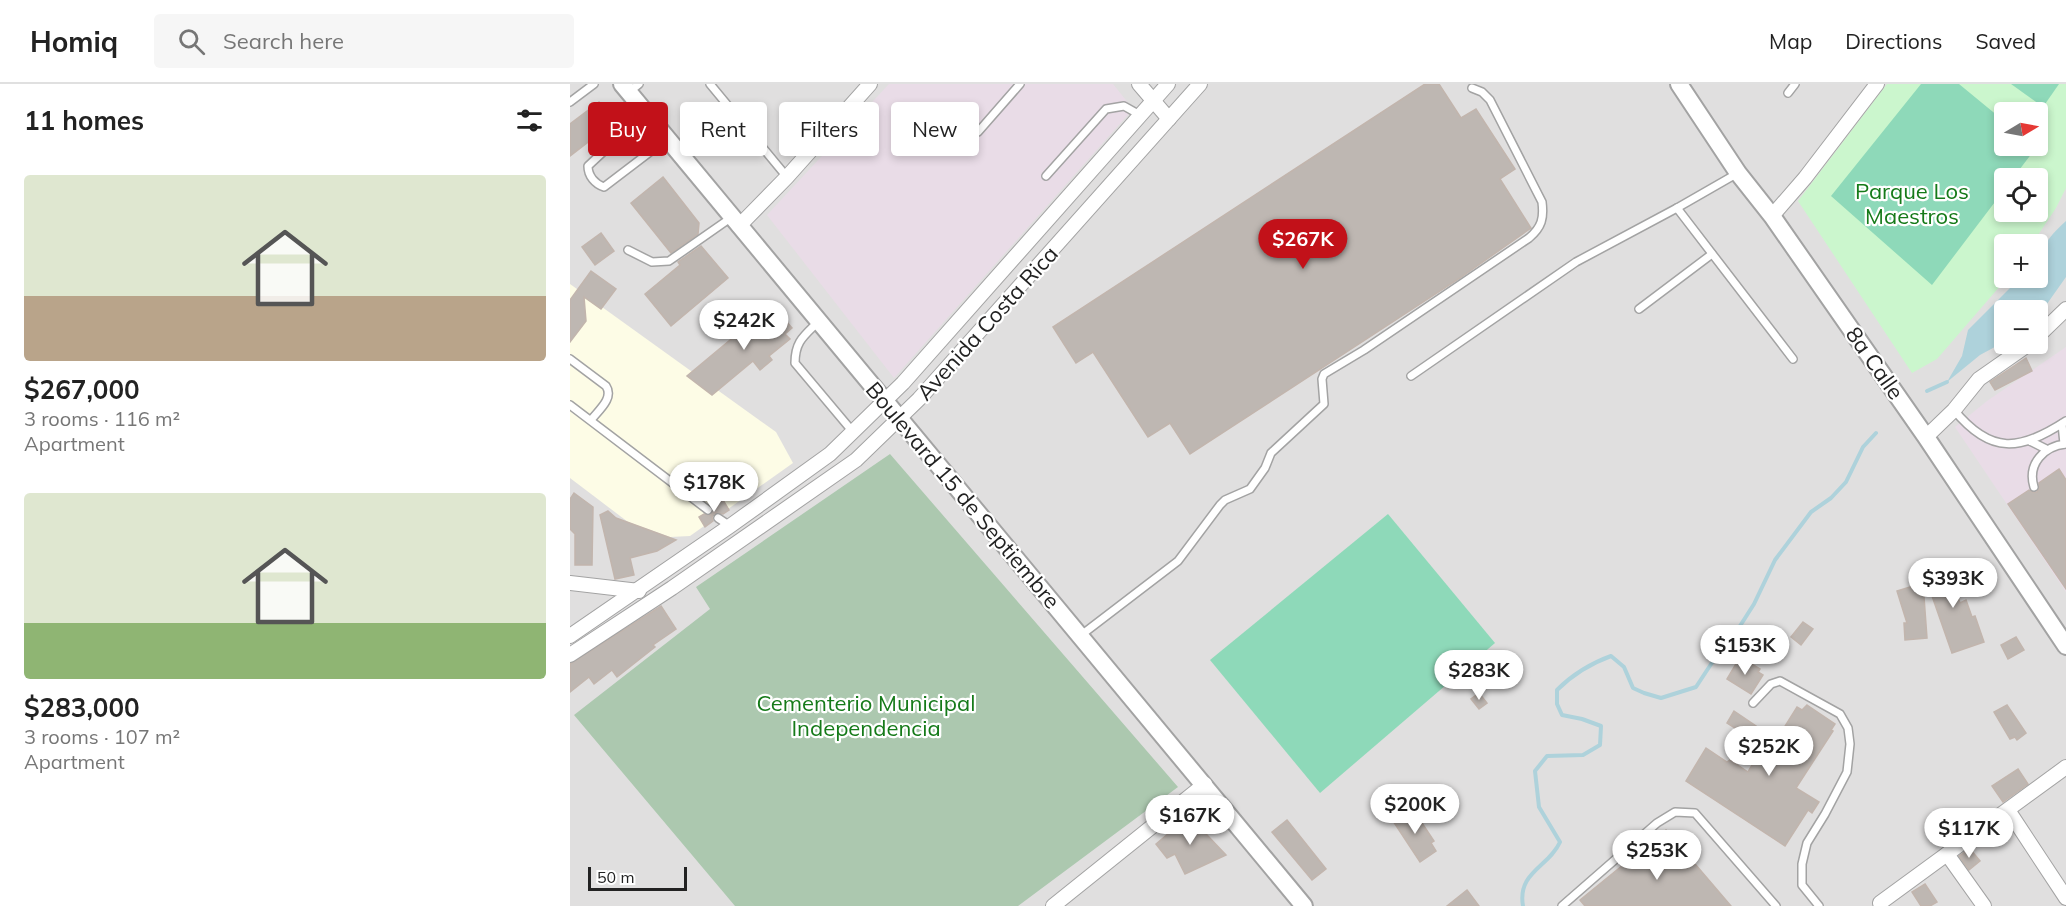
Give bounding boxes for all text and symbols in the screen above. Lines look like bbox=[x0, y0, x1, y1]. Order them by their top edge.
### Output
search box bbox=[154, 14, 574, 68]
text: Homiq bbox=[30, 24, 118, 59]
icon: search bbox=[175, 25, 208, 58]
text: Search here bbox=[223, 27, 344, 55]
text: Map bbox=[1769, 28, 1812, 54]
text: Directions bbox=[1845, 28, 1942, 54]
text: Saved bbox=[1975, 28, 2036, 54]
chip: Buy bbox=[588, 102, 668, 156]
chip: Rent bbox=[680, 102, 767, 156]
chip: Filters bbox=[779, 102, 879, 156]
chip: New bbox=[891, 102, 979, 156]
north arrow bbox=[1994, 102, 2048, 156]
map controls bbox=[1994, 102, 2048, 354]
text: 11 homes bbox=[24, 104, 144, 137]
icon: filters bbox=[513, 104, 546, 137]
button: locate bbox=[1994, 168, 2048, 222]
park label: Parque Los Maestros bbox=[1855, 177, 1969, 230]
icon: home bbox=[231, 214, 339, 322]
pin: $267K bbox=[1261, 219, 1345, 270]
text: $267K bbox=[1272, 226, 1334, 251]
button: + bbox=[1994, 234, 2048, 288]
street label: Avenida Costa Rica bbox=[910, 240, 1064, 406]
pin: $242K bbox=[702, 300, 786, 351]
button: − bbox=[1994, 300, 2048, 354]
text: $242K bbox=[713, 307, 775, 332]
street label: 8a Calle bbox=[1840, 321, 1910, 405]
text: $267,000 bbox=[24, 373, 140, 406]
street label: Boulevard 15 de Septiembre bbox=[860, 376, 1066, 614]
text: 3 rooms · 116 m² bbox=[24, 406, 180, 431]
text: Apartment bbox=[24, 431, 125, 456]
pin: $178K bbox=[672, 462, 756, 513]
text: $178K bbox=[683, 469, 745, 494]
icon: home bbox=[231, 532, 339, 640]
pin: $393K bbox=[1911, 558, 1995, 609]
text: $393K bbox=[1922, 565, 1984, 590]
pin: $153K bbox=[1703, 625, 1787, 676]
text: $153K bbox=[1714, 632, 1776, 657]
pin: $283K bbox=[1437, 650, 1521, 701]
text: $283K bbox=[1448, 657, 1510, 682]
park label: Cementerio Municipal Independencia bbox=[757, 689, 975, 742]
text: $283,000 bbox=[24, 691, 140, 724]
text: 3 rooms · 107 m² bbox=[24, 724, 180, 749]
pin: $252K bbox=[1727, 726, 1811, 777]
text: $252K bbox=[1738, 733, 1800, 758]
text: Apartment bbox=[24, 749, 125, 774]
pin: $200K bbox=[1373, 784, 1457, 835]
text: $200K bbox=[1384, 791, 1446, 816]
pin: $167K bbox=[1148, 795, 1232, 846]
text: $167K bbox=[1159, 802, 1221, 827]
pin: $117K bbox=[1927, 808, 2011, 859]
text: $117K bbox=[1938, 815, 2000, 840]
pin: $253K bbox=[1615, 830, 1699, 881]
text: $253K bbox=[1626, 837, 1688, 862]
scale bar bbox=[588, 864, 687, 892]
text: 50 m bbox=[597, 867, 634, 887]

